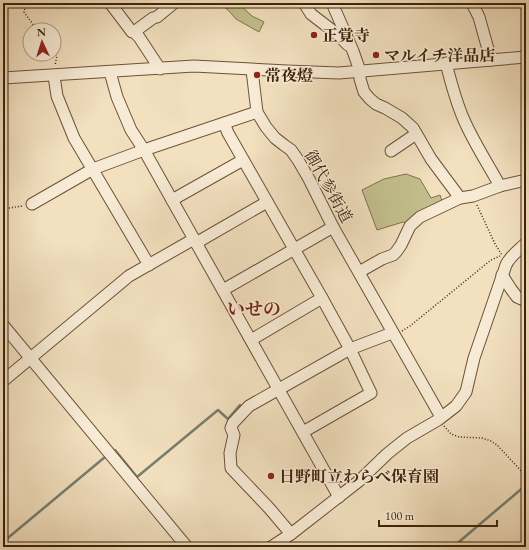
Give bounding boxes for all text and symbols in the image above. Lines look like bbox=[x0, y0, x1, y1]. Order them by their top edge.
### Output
north arrow bbox=[22, 22, 62, 62]
text: N bbox=[36, 25, 46, 39]
place label: 正覚寺 bbox=[322, 25, 370, 46]
marker: 正覚寺 bbox=[309, 30, 319, 40]
place label: マルイチ洋品店 bbox=[384, 45, 495, 66]
marker: マルイチ洋品店 bbox=[371, 50, 381, 60]
place label: 常夜燈 bbox=[265, 65, 313, 86]
marker: 常夜燈 bbox=[252, 70, 262, 80]
street label: 御代参街道 bbox=[300, 146, 357, 226]
district label: いせの bbox=[227, 297, 281, 320]
place label: 日野町立わらべ保育園 bbox=[279, 466, 439, 487]
marker: 日野町立わらべ保育園 bbox=[266, 471, 276, 481]
scale bar bbox=[379, 502, 497, 528]
text: 100 m bbox=[385, 508, 415, 524]

